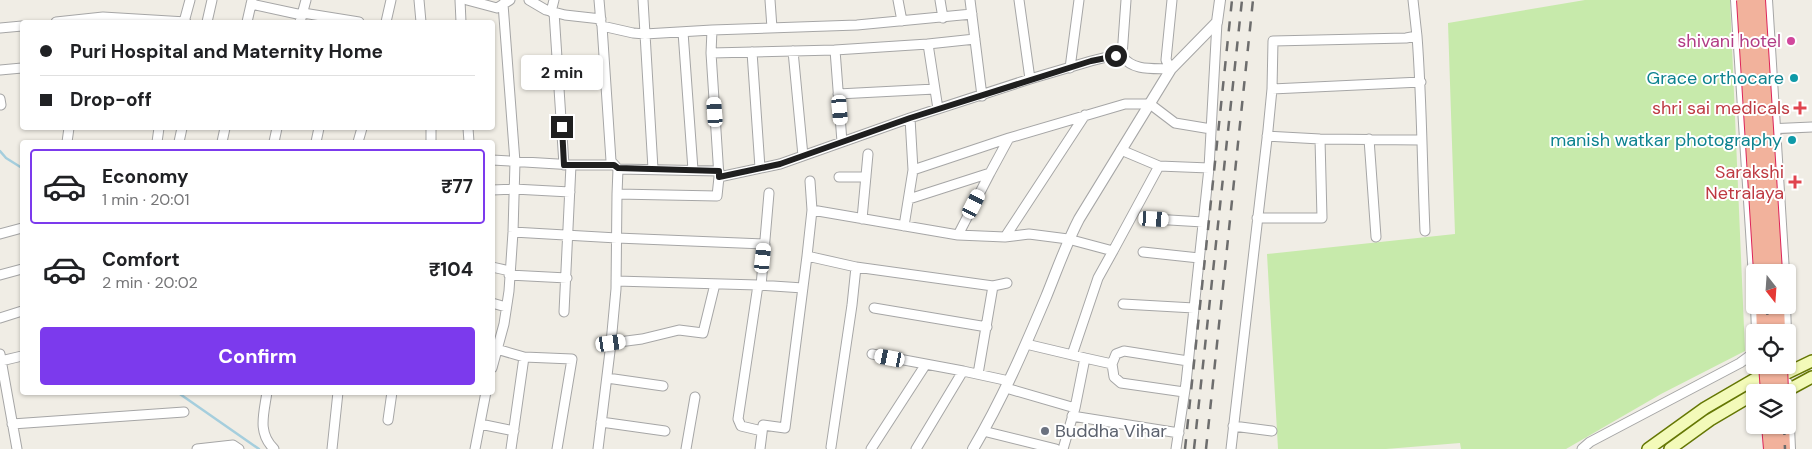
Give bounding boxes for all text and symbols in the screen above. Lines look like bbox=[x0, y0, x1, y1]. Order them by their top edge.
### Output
place label: shivani hotel bbox=[1677, 29, 1781, 53]
marker: shivani hotel bbox=[1785, 35, 1797, 47]
text: Puri Hospital and Maternity Home bbox=[70, 39, 383, 64]
route start bbox=[1105, 45, 1127, 67]
callout: 2 min bbox=[521, 54, 603, 90]
text: 2 min bbox=[541, 62, 583, 83]
place label: Grace orthocare bbox=[1647, 66, 1784, 90]
marker: Grace orthocare bbox=[1788, 72, 1800, 84]
text: Drop-off bbox=[70, 87, 152, 112]
car bbox=[831, 94, 848, 126]
place label: shri sai medicals bbox=[1652, 96, 1790, 120]
car bbox=[706, 97, 723, 127]
marker: shri sai medicals bbox=[1794, 102, 1806, 114]
route end bbox=[551, 116, 573, 138]
place label: manish watkar photography bbox=[1550, 128, 1782, 152]
marker: manish watkar photography bbox=[1786, 134, 1798, 146]
place label: Sarakshi Netralaya bbox=[1705, 160, 1784, 205]
icon: car bbox=[42, 164, 87, 209]
text: Economy bbox=[102, 164, 189, 189]
text: ₹77 bbox=[441, 174, 473, 199]
marker: Sarakshi Netralaya bbox=[1788, 175, 1802, 189]
car bbox=[960, 187, 987, 221]
text: 1 min · 20:01 bbox=[102, 189, 189, 210]
car bbox=[1138, 211, 1169, 227]
car bbox=[753, 242, 772, 274]
icon: car bbox=[42, 247, 87, 292]
text: Comfort bbox=[102, 247, 180, 272]
text: ₹104 bbox=[429, 257, 473, 282]
north arrow bbox=[1746, 264, 1796, 314]
map controls bbox=[1746, 264, 1796, 434]
text: 2 min · 20:02 bbox=[102, 272, 198, 293]
button: locate bbox=[1746, 324, 1796, 374]
button: Confirm bbox=[40, 327, 475, 385]
car bbox=[595, 333, 626, 353]
car bbox=[873, 348, 906, 368]
button: layers bbox=[1746, 384, 1796, 434]
place label: Buddha Vihar bbox=[1055, 419, 1167, 443]
marker: Buddha Vihar bbox=[1039, 425, 1051, 437]

